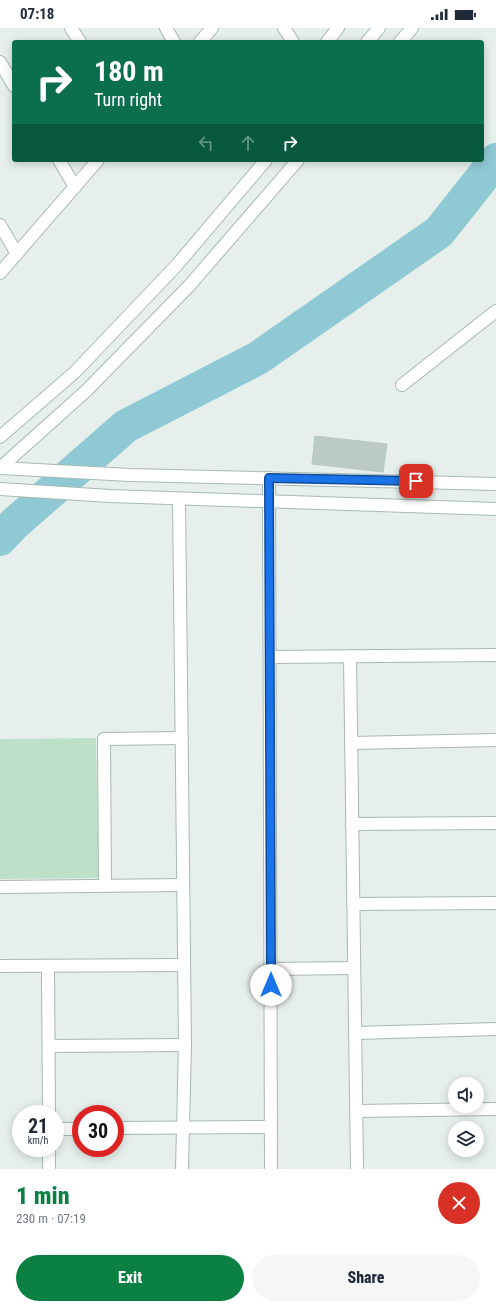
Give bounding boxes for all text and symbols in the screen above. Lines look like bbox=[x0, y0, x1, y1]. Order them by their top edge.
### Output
text: 07:18 bbox=[20, 5, 54, 23]
text: 180 m bbox=[94, 55, 164, 88]
icon: right bbox=[28, 56, 80, 108]
text: Turn right bbox=[94, 89, 162, 110]
icon: left bbox=[195, 132, 217, 154]
icon: ahead bbox=[237, 132, 259, 154]
icon: right bbox=[279, 132, 301, 154]
pin bbox=[399, 464, 433, 498]
icon: arrive bbox=[405, 470, 427, 492]
position arrow bbox=[250, 964, 292, 1006]
map controls bbox=[448, 1077, 484, 1157]
button: sound bbox=[448, 1077, 484, 1113]
speed limit sign: 30 bbox=[72, 1105, 124, 1157]
text: 21 bbox=[28, 1114, 48, 1138]
button: layers bbox=[448, 1121, 484, 1157]
text: km/h bbox=[28, 1135, 48, 1146]
text: 1 min bbox=[16, 1182, 70, 1210]
button: close bbox=[438, 1182, 480, 1224]
text: 230 m · 07:19 bbox=[16, 1211, 86, 1226]
button: Exit bbox=[16, 1255, 244, 1301]
button: Share bbox=[252, 1255, 480, 1301]

